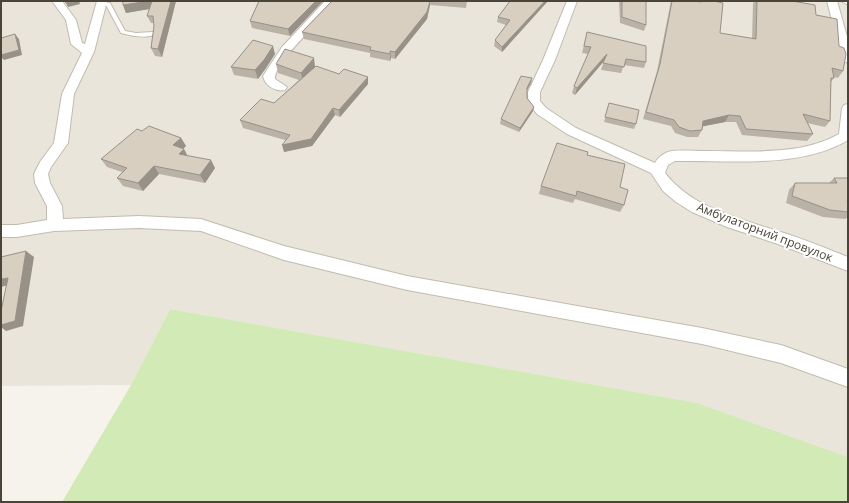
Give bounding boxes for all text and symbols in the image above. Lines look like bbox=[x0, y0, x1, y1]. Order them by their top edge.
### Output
street label: Амбулаторний провулок bbox=[695, 198, 836, 266]

